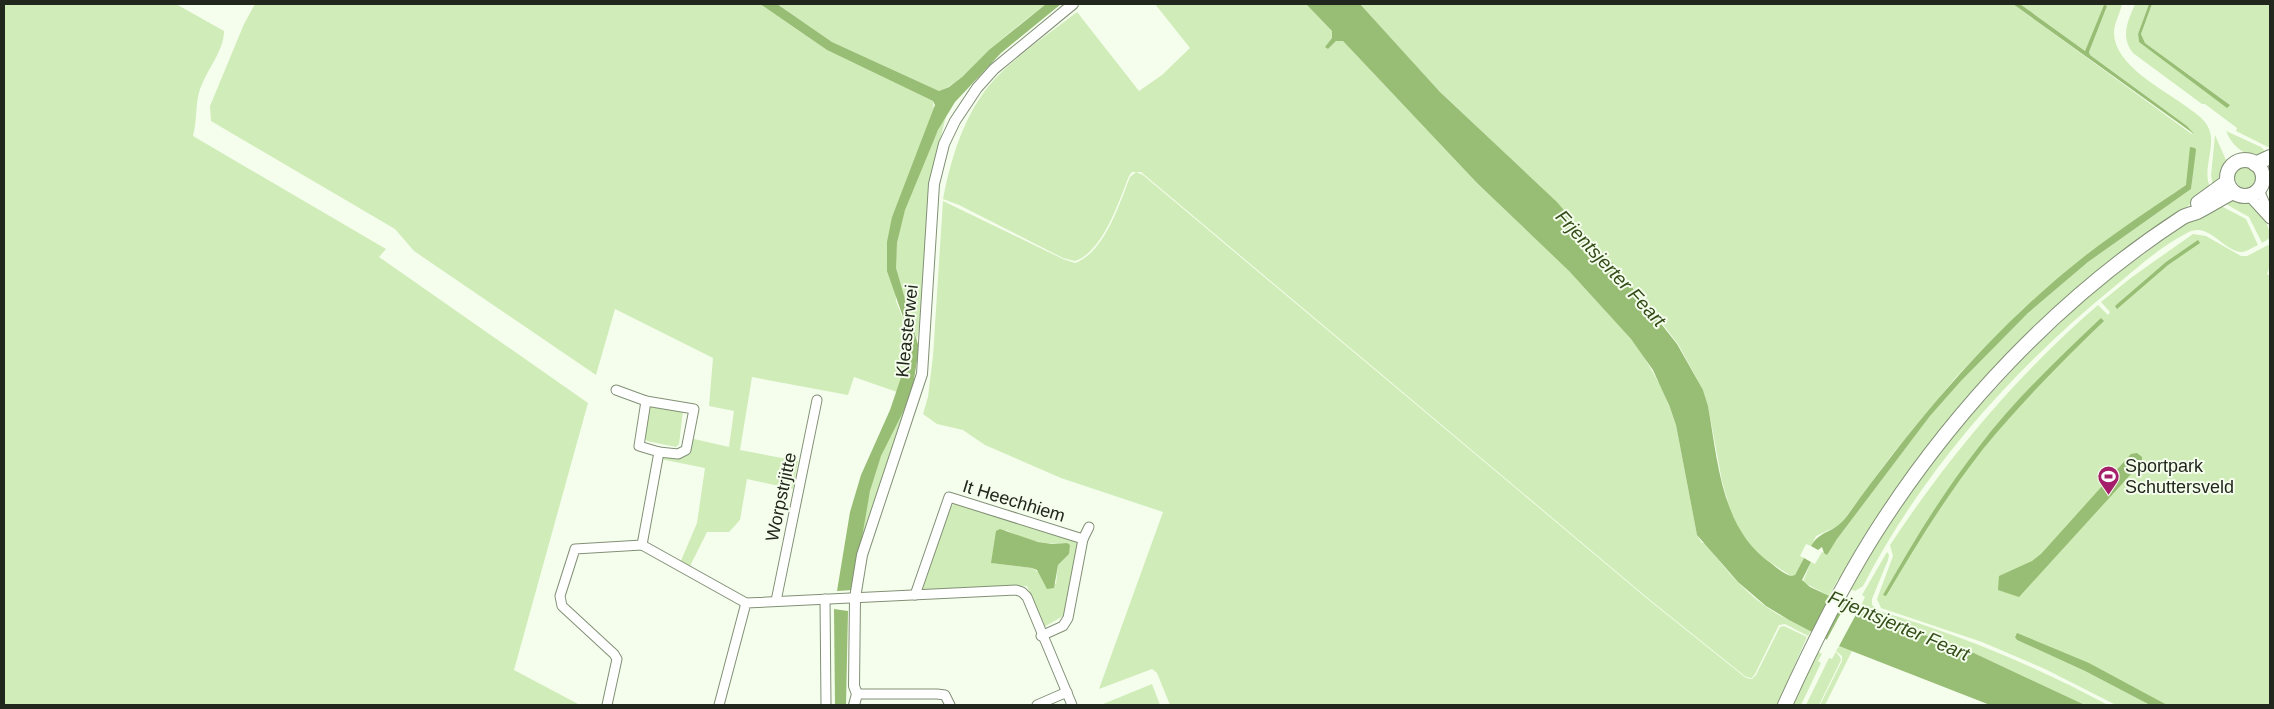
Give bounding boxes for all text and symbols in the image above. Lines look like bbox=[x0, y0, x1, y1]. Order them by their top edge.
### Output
water label: Frjentsjerter Feart bbox=[1551, 206, 1670, 331]
street label: Kleasterwei bbox=[892, 284, 922, 378]
street label: Worpstrjitte bbox=[762, 451, 800, 543]
place label: Sportpark Schuttersveld bbox=[2125, 456, 2234, 497]
sports icon: Sportpark Schuttersveld bbox=[2097, 464, 2121, 495]
street label: It Heechhiem bbox=[960, 476, 1068, 526]
water label: Frjentsjerter Feart bbox=[1825, 586, 1973, 665]

